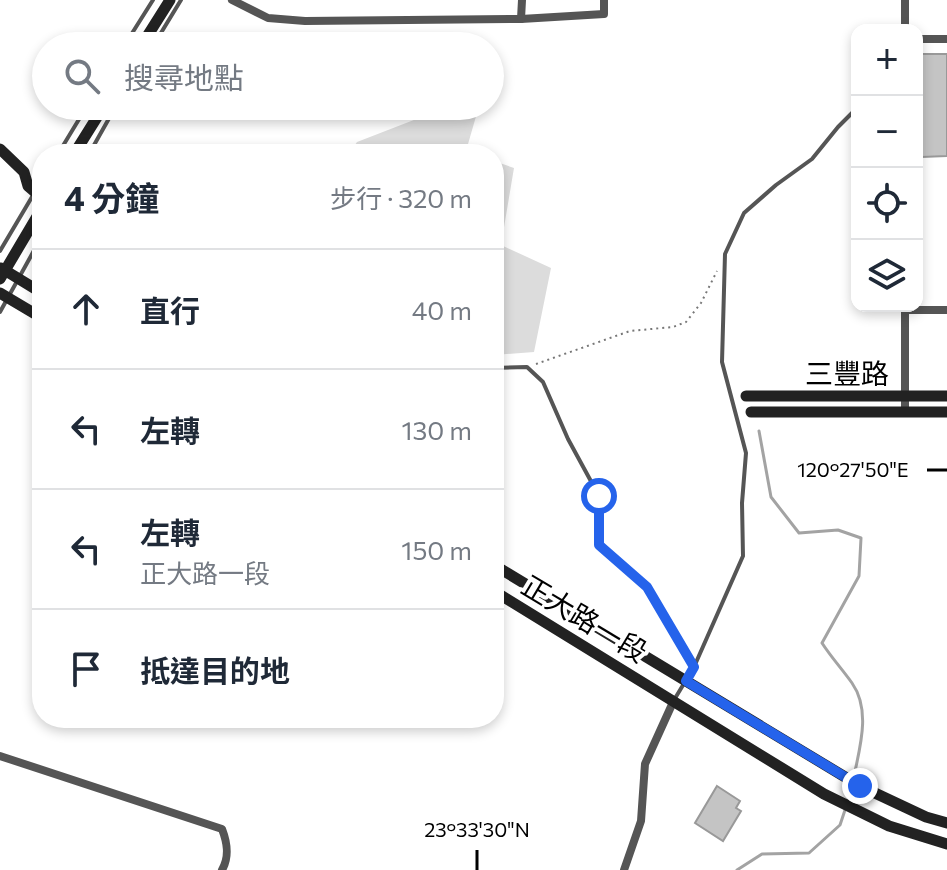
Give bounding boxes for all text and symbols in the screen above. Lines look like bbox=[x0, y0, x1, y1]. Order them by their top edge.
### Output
map controls bbox=[851, 24, 923, 312]
button: + bbox=[851, 24, 923, 96]
search box bbox=[32, 32, 504, 120]
icon: search bbox=[60, 54, 104, 98]
text: 搜尋地點 bbox=[124, 58, 244, 95]
button: − bbox=[851, 96, 923, 168]
button: locate bbox=[851, 168, 923, 240]
text: 4 分鐘 bbox=[64, 176, 159, 218]
text: 步行 · 320 m bbox=[330, 182, 472, 213]
button: layers bbox=[851, 240, 923, 312]
icon: ahead bbox=[64, 287, 108, 331]
text: 直行 bbox=[140, 291, 200, 328]
text: 40 m bbox=[412, 294, 472, 325]
street label: 三豐路 bbox=[805, 356, 889, 390]
icon: left bbox=[64, 407, 108, 451]
text: 左轉 bbox=[140, 411, 200, 448]
text: 130 m bbox=[401, 414, 472, 445]
text: 120°27'50"E bbox=[797, 457, 909, 481]
route start bbox=[581, 478, 617, 514]
text: 左轉 bbox=[140, 513, 200, 550]
icon: left bbox=[64, 527, 108, 571]
text: 150 m bbox=[401, 534, 472, 565]
text: 正大路一段 bbox=[140, 557, 270, 588]
street label: 正大路一段 bbox=[516, 567, 654, 669]
icon: arrive bbox=[64, 647, 108, 691]
text: 抵達目的地 bbox=[140, 651, 290, 688]
route end bbox=[842, 768, 878, 804]
text: 23°33'30"N bbox=[424, 817, 530, 841]

